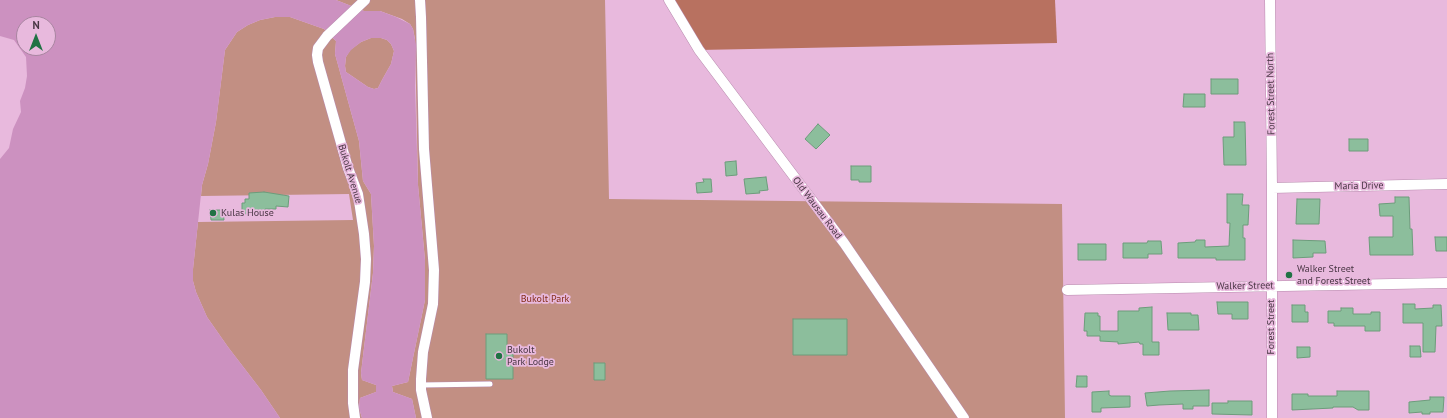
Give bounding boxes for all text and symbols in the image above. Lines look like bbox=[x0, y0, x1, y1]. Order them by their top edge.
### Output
north arrow bbox=[16, 16, 56, 56]
text: N bbox=[32, 18, 40, 32]
street label: Forest Street North bbox=[1264, 53, 1278, 135]
street label: Bukolt Avenue bbox=[335, 143, 365, 205]
street label: Old Wausau Road bbox=[790, 175, 844, 241]
street label: Maria Drive bbox=[1334, 180, 1384, 192]
place label: Kulas House bbox=[221, 207, 274, 219]
marker: Kulas House bbox=[208, 208, 218, 218]
place label: Walker Street and Forest Street bbox=[1297, 263, 1370, 286]
marker: Walker Street and Forest Street bbox=[1284, 270, 1294, 280]
street label: Walker Street bbox=[1216, 280, 1274, 292]
park label: Bukolt Park bbox=[521, 293, 569, 305]
street label: Forest Street bbox=[1265, 300, 1277, 354]
place label: Bukolt Park Lodge bbox=[507, 344, 554, 368]
marker: Bukolt Park Lodge bbox=[494, 351, 504, 361]

